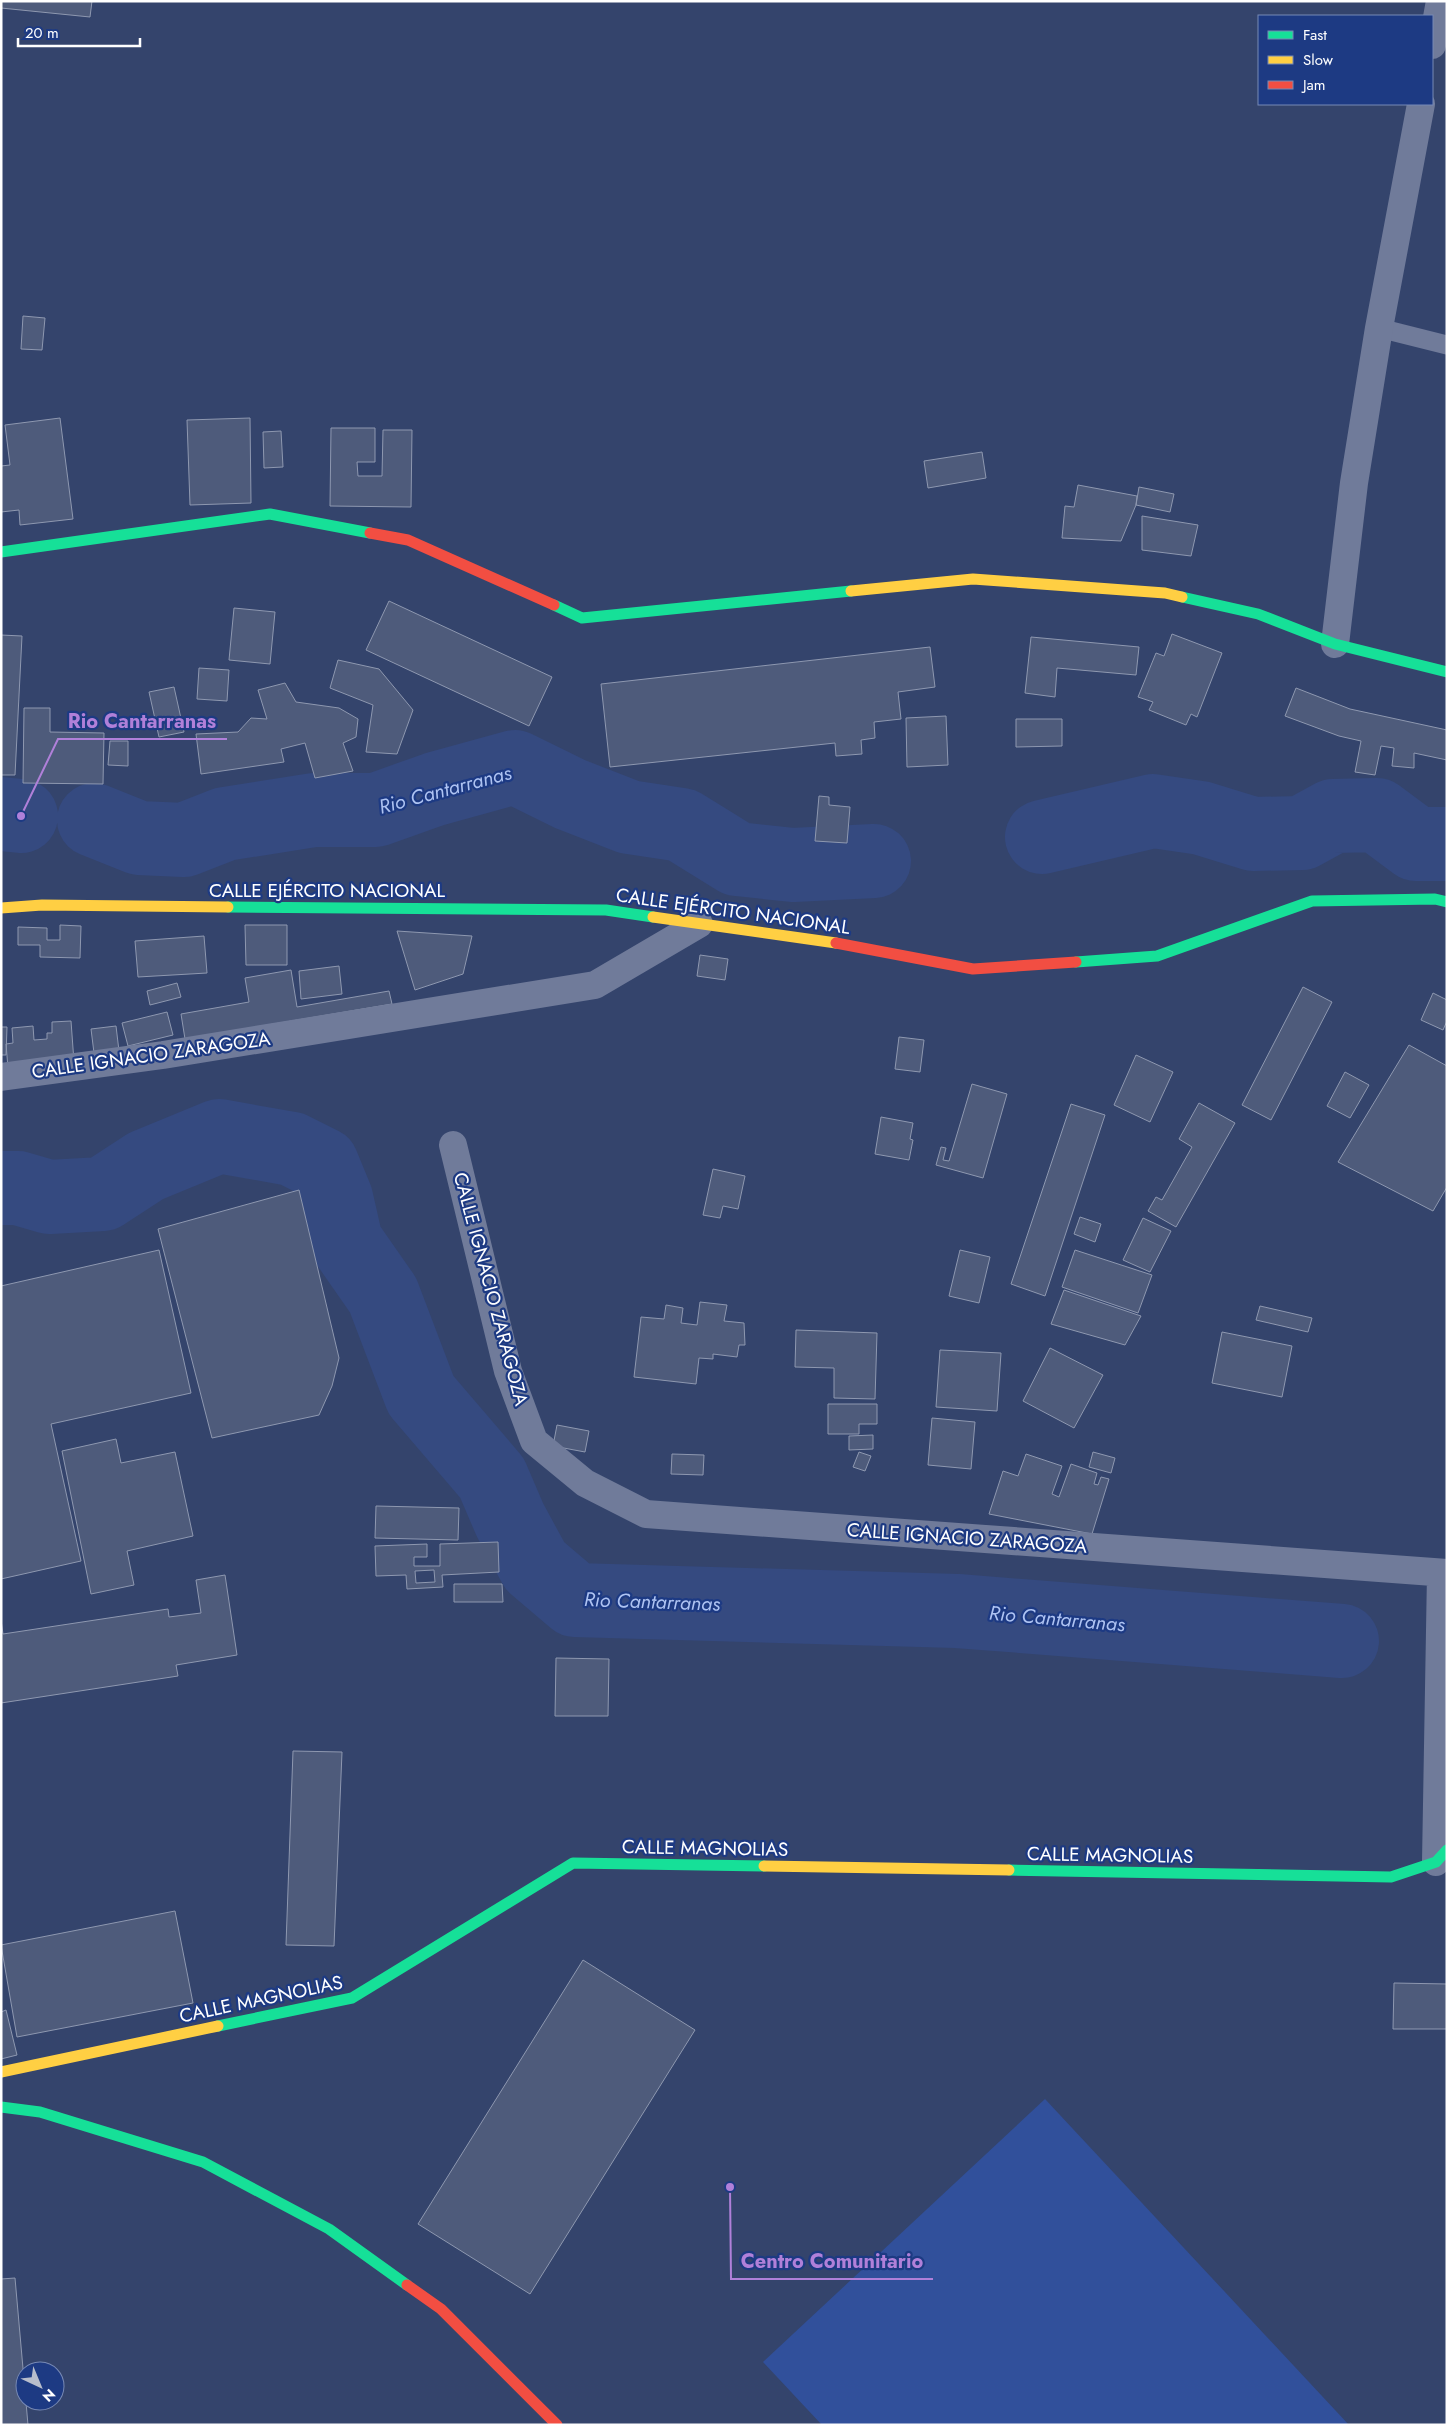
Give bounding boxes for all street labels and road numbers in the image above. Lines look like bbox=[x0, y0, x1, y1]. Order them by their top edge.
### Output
street label: CALLE EJÉRCITO NACIONAL bbox=[209, 877, 445, 904]
street label: CALLE EJÉRCITO NACIONAL bbox=[614, 881, 852, 941]
street label: CALLE IGNACIO ZARAGOZA bbox=[30, 1025, 272, 1085]
street label: CALLE IGNACIO ZARAGOZA bbox=[447, 1169, 535, 1409]
street label: CALLE IGNACIO ZARAGOZA bbox=[846, 1516, 1088, 1560]
street label: CALLE MAGNOLIAS bbox=[622, 1833, 788, 1863]
street label: CALLE MAGNOLIAS bbox=[1027, 1840, 1193, 1870]
street label: CALLE MAGNOLIAS bbox=[177, 1968, 345, 2030]

